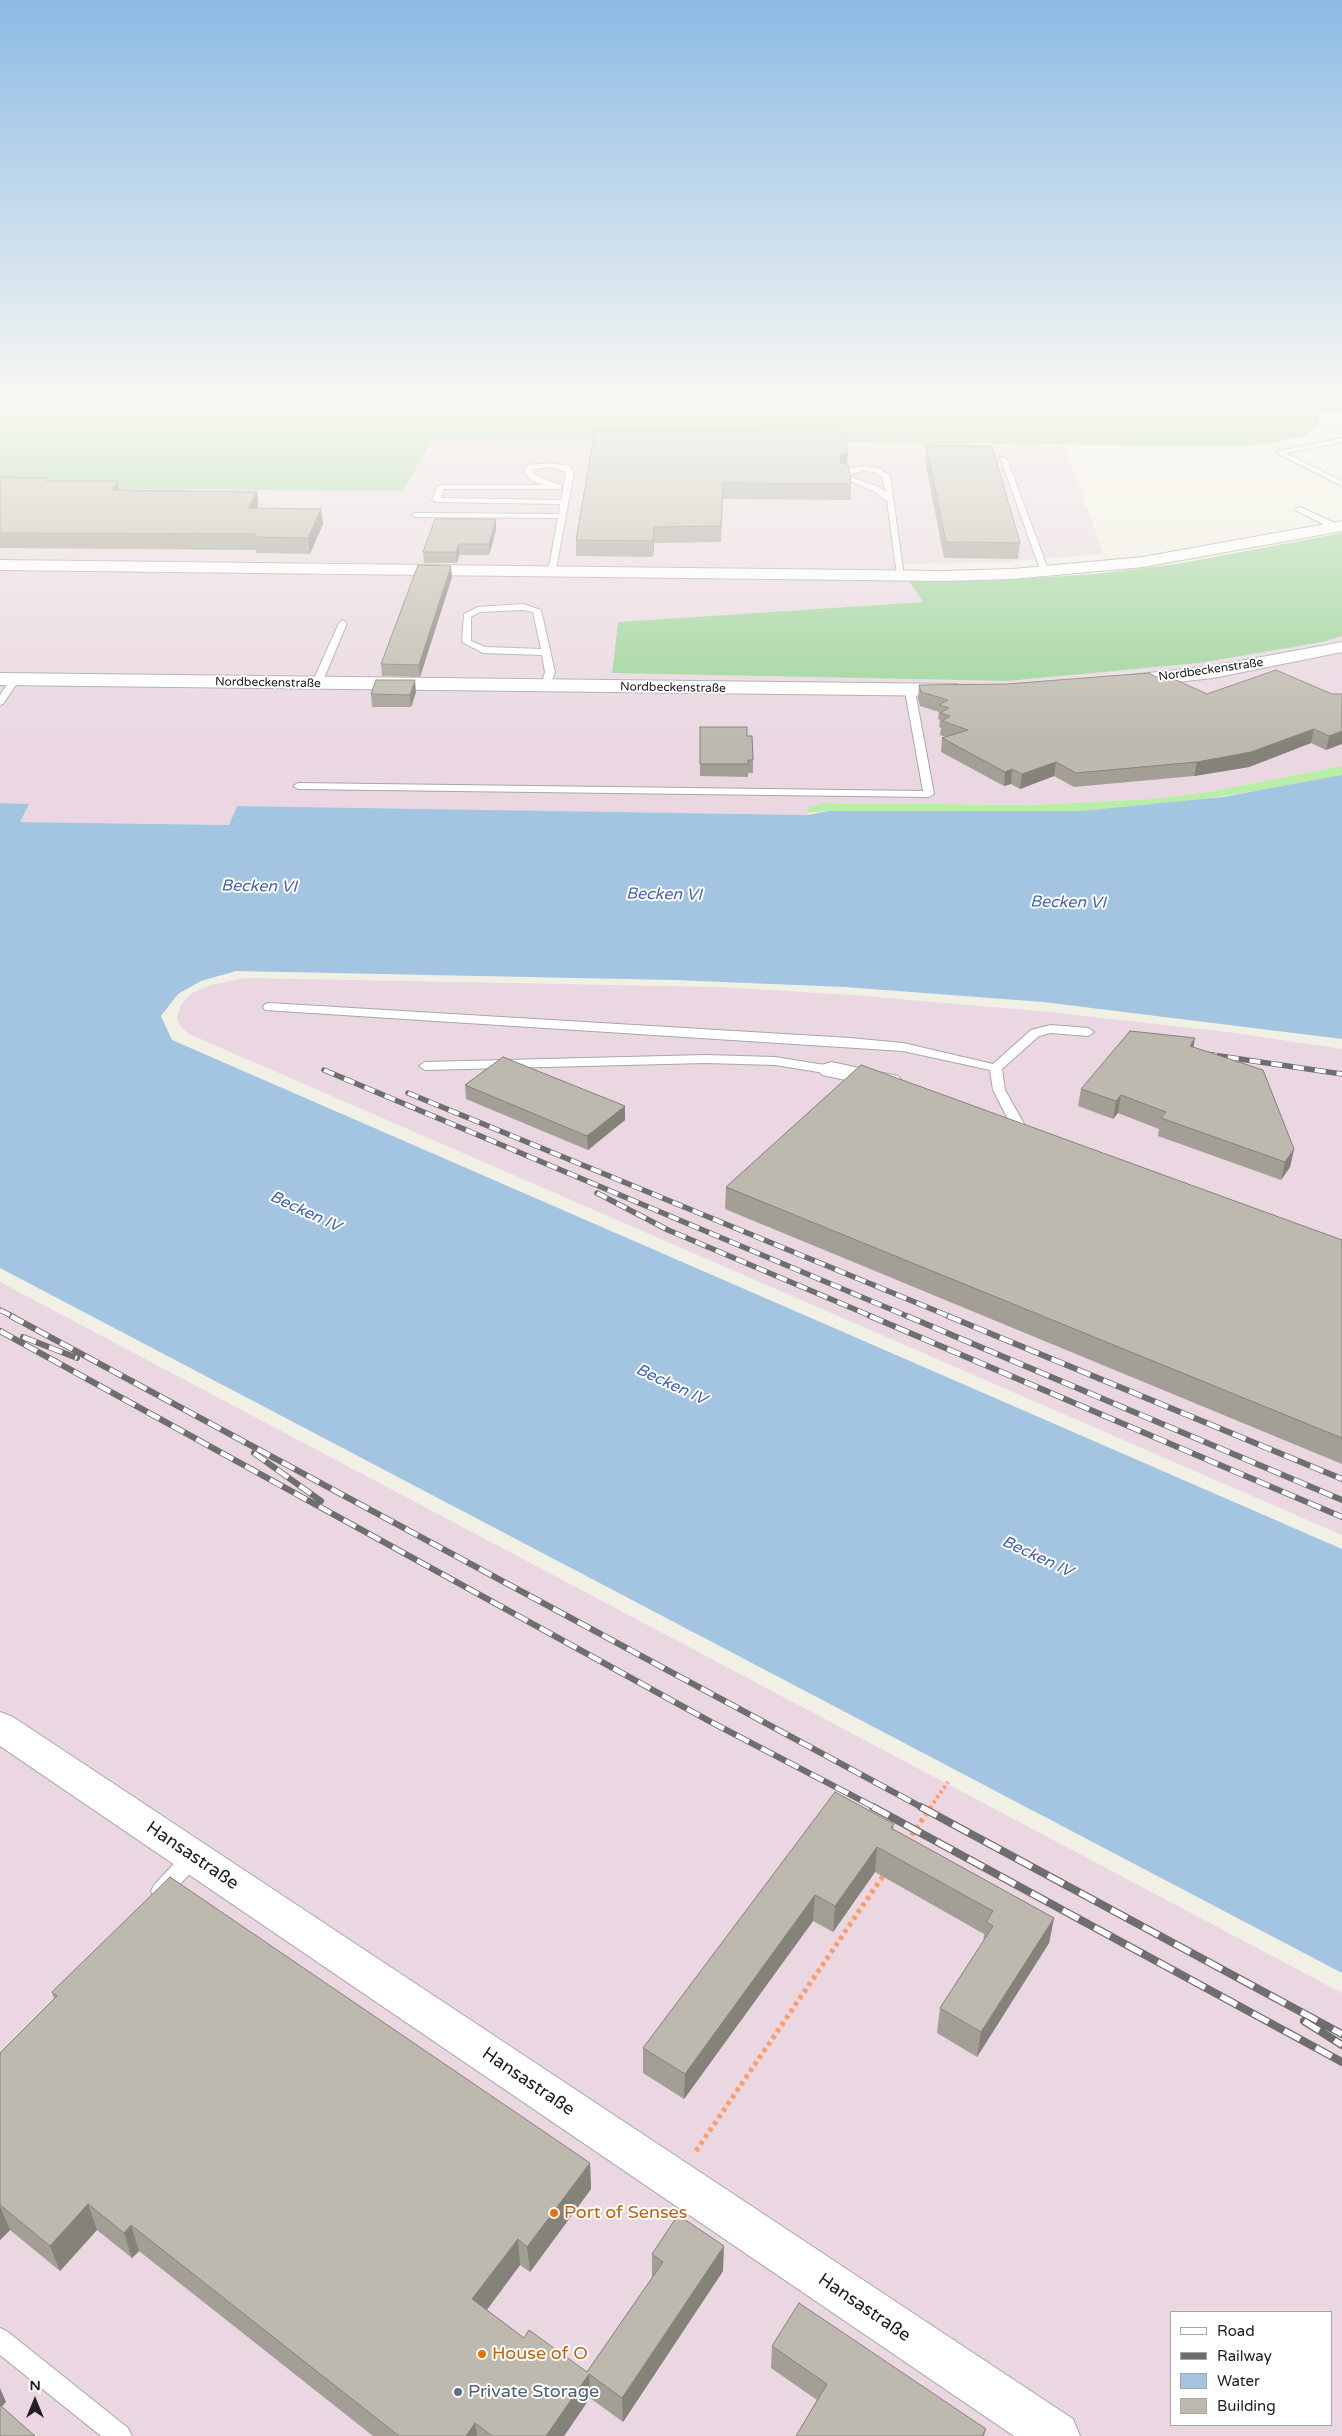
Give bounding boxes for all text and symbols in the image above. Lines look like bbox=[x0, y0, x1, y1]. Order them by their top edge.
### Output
street label: Nordbeckenstraße bbox=[1158, 656, 1264, 684]
street label: Nordbeckenstraße bbox=[215, 675, 321, 691]
street label: Nordbeckenstraße bbox=[620, 680, 726, 696]
water label: Becken VI bbox=[221, 877, 297, 897]
water label: Becken VI bbox=[626, 885, 702, 905]
water label: Becken VI bbox=[1030, 893, 1106, 913]
water label: Becken IV bbox=[267, 1187, 343, 1237]
water label: Becken IV bbox=[633, 1360, 709, 1410]
water label: Becken IV bbox=[999, 1532, 1075, 1582]
street label: Hansastraße bbox=[142, 1817, 242, 1895]
street label: Hansastraße bbox=[478, 2043, 578, 2121]
place label: Port of Senses bbox=[564, 2202, 687, 2224]
marker: Port of Senses bbox=[548, 2207, 560, 2219]
street label: Hansastraße bbox=[814, 2269, 914, 2347]
legend bbox=[1170, 2311, 1332, 2426]
text: Road bbox=[1217, 2322, 1255, 2340]
place label: House of O bbox=[492, 2343, 588, 2365]
text: Railway bbox=[1217, 2347, 1272, 2365]
marker: House of O bbox=[476, 2348, 488, 2360]
text: Water bbox=[1217, 2372, 1260, 2390]
north arrow bbox=[10, 2376, 60, 2426]
text: N bbox=[29, 2377, 41, 2394]
place label: Private Storage bbox=[468, 2381, 599, 2403]
marker: Private Storage bbox=[452, 2386, 464, 2398]
text: Building bbox=[1217, 2397, 1276, 2415]

